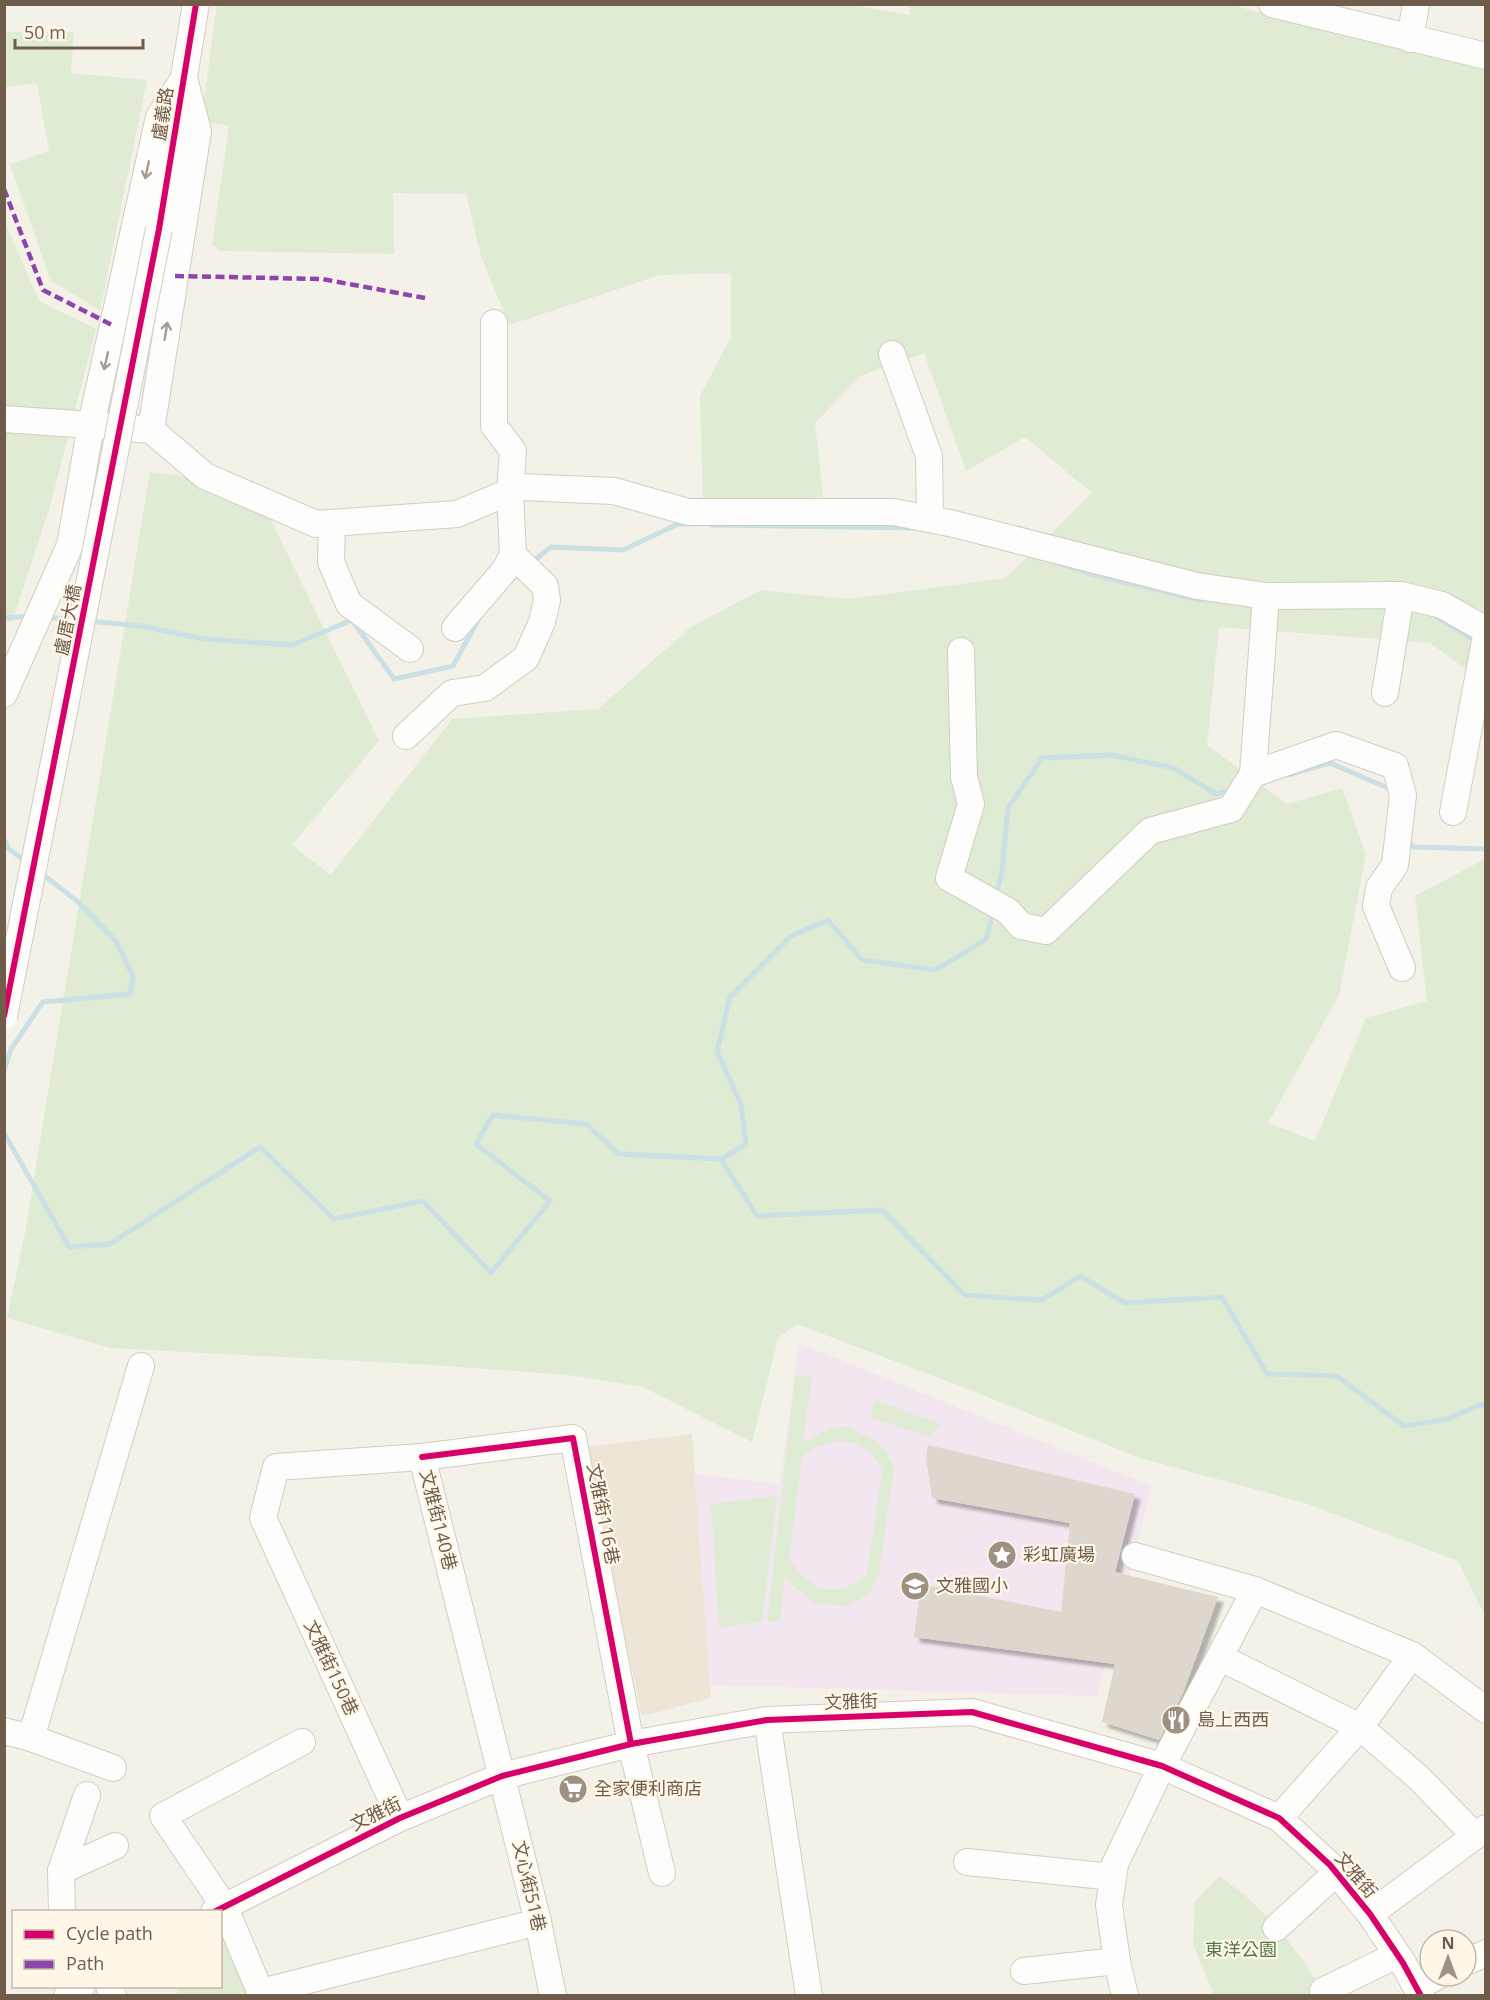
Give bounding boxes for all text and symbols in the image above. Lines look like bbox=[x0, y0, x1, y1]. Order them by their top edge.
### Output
scale bar bbox=[15, 12, 142, 50]
text: 50 m bbox=[24, 20, 66, 44]
street label: 盧義路 bbox=[146, 85, 178, 142]
one-way arrow bbox=[141, 160, 153, 179]
one-way arrow bbox=[161, 321, 172, 341]
one-way arrow bbox=[99, 351, 111, 370]
street label: 盧厝大橋 bbox=[48, 582, 86, 657]
street label: 文雅街116巷 bbox=[582, 1461, 626, 1567]
street label: 文雅街140巷 bbox=[415, 1467, 463, 1573]
place icon: 彩虹廣場 bbox=[986, 1539, 1018, 1571]
place label: 彩虹廣場 bbox=[1023, 1542, 1095, 1566]
school or university icon: 文雅國小 bbox=[899, 1570, 931, 1602]
place label: 文雅國小 bbox=[936, 1573, 1008, 1597]
street label: 文雅街150巷 bbox=[299, 1616, 365, 1719]
street label: 文雅街 bbox=[824, 1688, 878, 1714]
restaurant icon: 島上西西 bbox=[1160, 1704, 1192, 1736]
place label: 島上西西 bbox=[1197, 1707, 1269, 1731]
supermarket icon: 全家便利商店 bbox=[557, 1773, 589, 1805]
place label: 全家便利商店 bbox=[594, 1776, 702, 1800]
street label: 文雅街 bbox=[346, 1790, 405, 1836]
street label: 文心街51巷 bbox=[508, 1838, 552, 1934]
street label: 文雅街 bbox=[1330, 1846, 1383, 1903]
legend bbox=[12, 1910, 222, 1988]
text: Cycle path bbox=[66, 1921, 153, 1945]
north arrow bbox=[1418, 1928, 1478, 1988]
text: N bbox=[1441, 1932, 1455, 1954]
park label: 東洋公園 bbox=[1205, 1937, 1277, 1961]
text: Path bbox=[66, 1951, 104, 1975]

